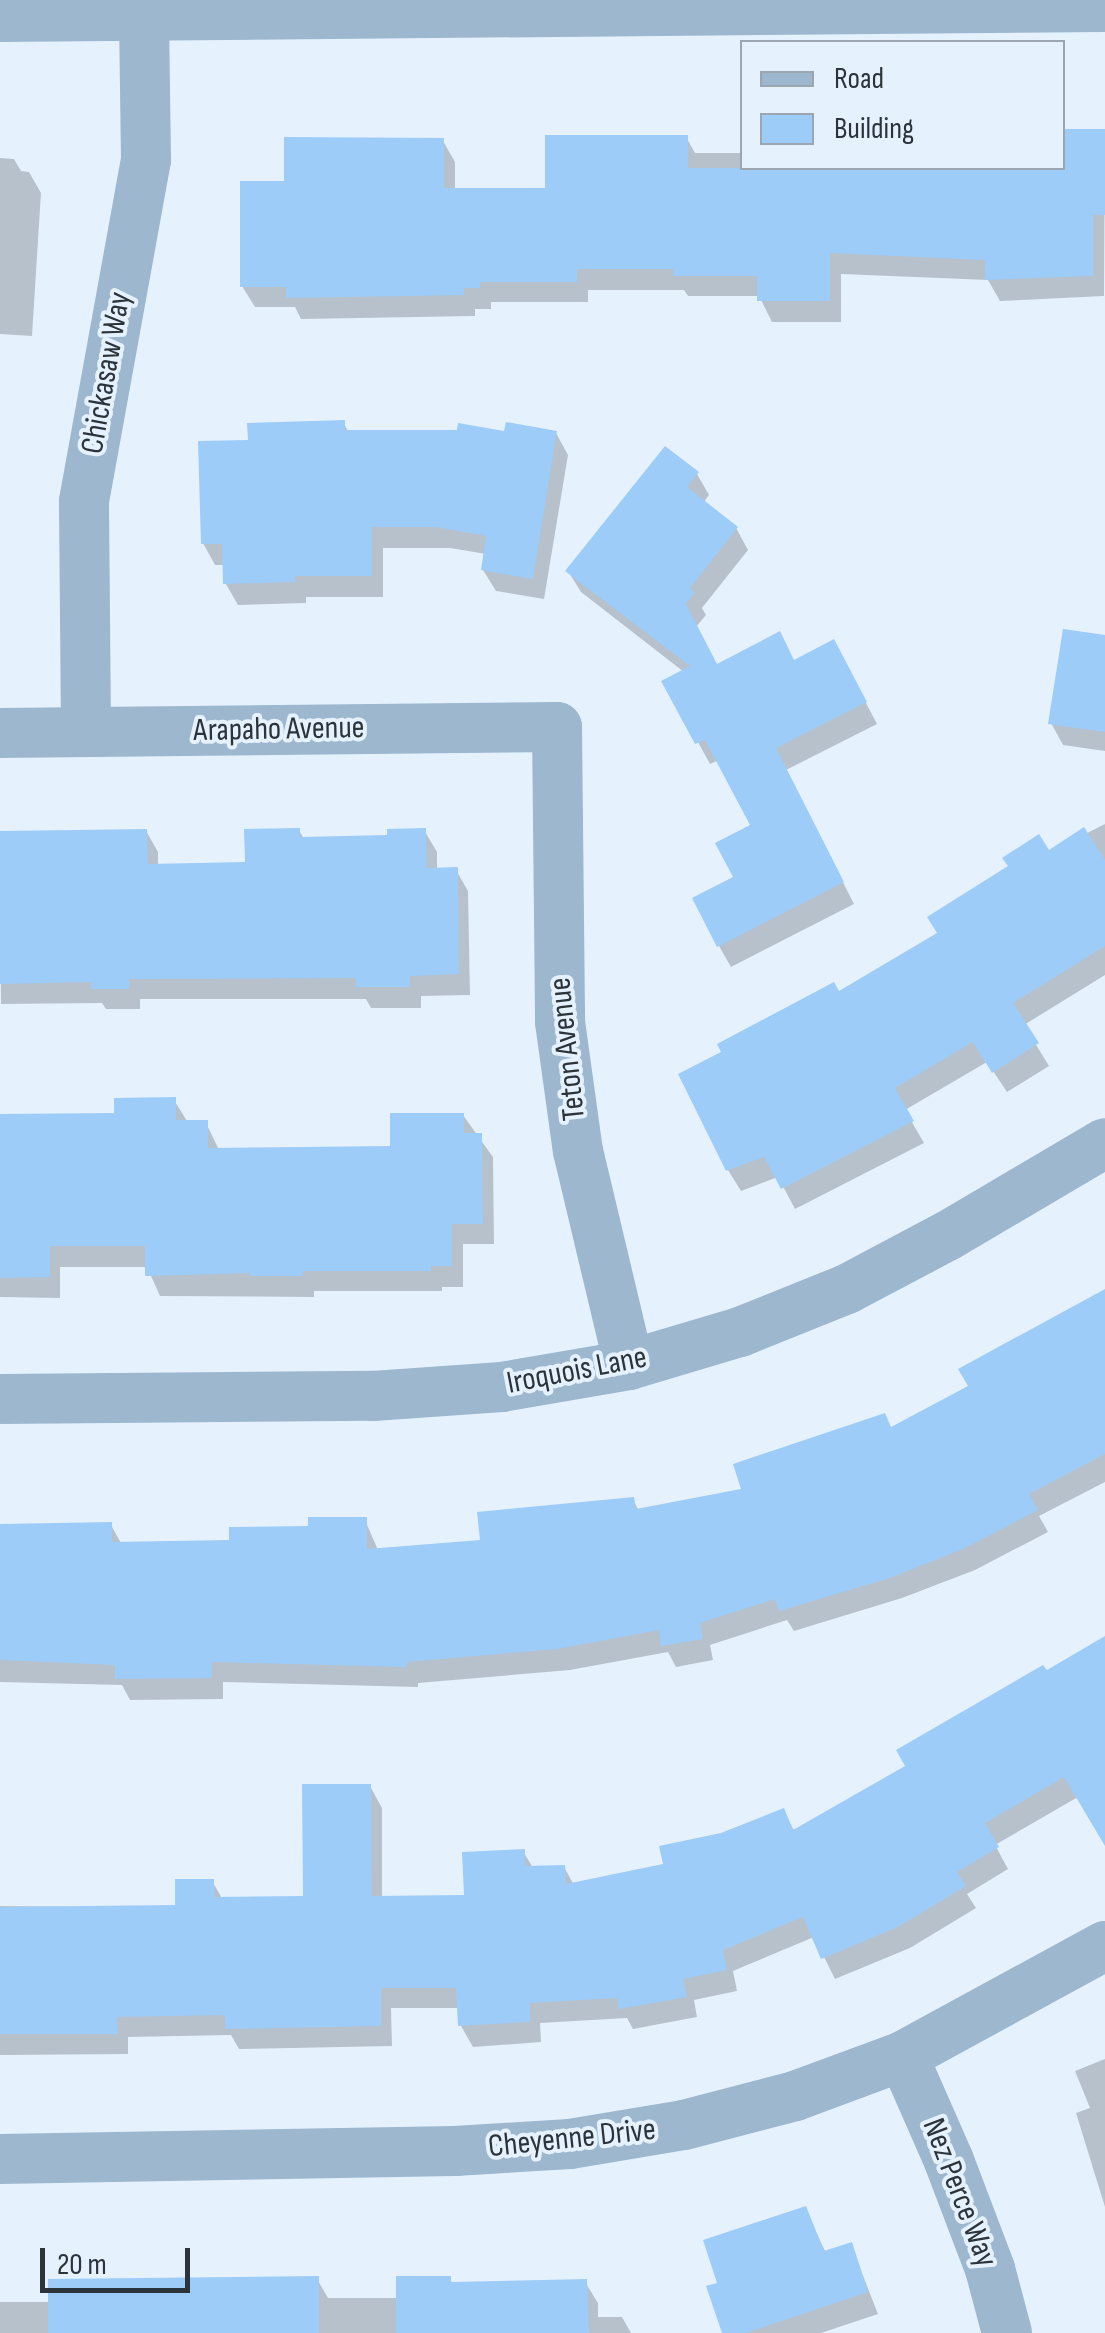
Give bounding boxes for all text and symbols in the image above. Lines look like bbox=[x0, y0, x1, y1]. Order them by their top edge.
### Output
legend bbox=[740, 40, 1065, 170]
text: Road bbox=[834, 61, 884, 97]
text: Building bbox=[834, 111, 914, 147]
street label: Chickasaw Way bbox=[74, 289, 140, 457]
street label: Arapaho Avenue bbox=[193, 709, 365, 751]
street label: Teton Avenue bbox=[541, 976, 595, 1122]
street label: Iroquois Lane bbox=[504, 1339, 650, 1403]
street label: Cheyenne Drive bbox=[486, 2111, 658, 2167]
street label: Nez Perce Way bbox=[913, 2113, 1005, 2273]
scale bar bbox=[45, 2228, 195, 2290]
text: 20 m bbox=[57, 2247, 107, 2283]

